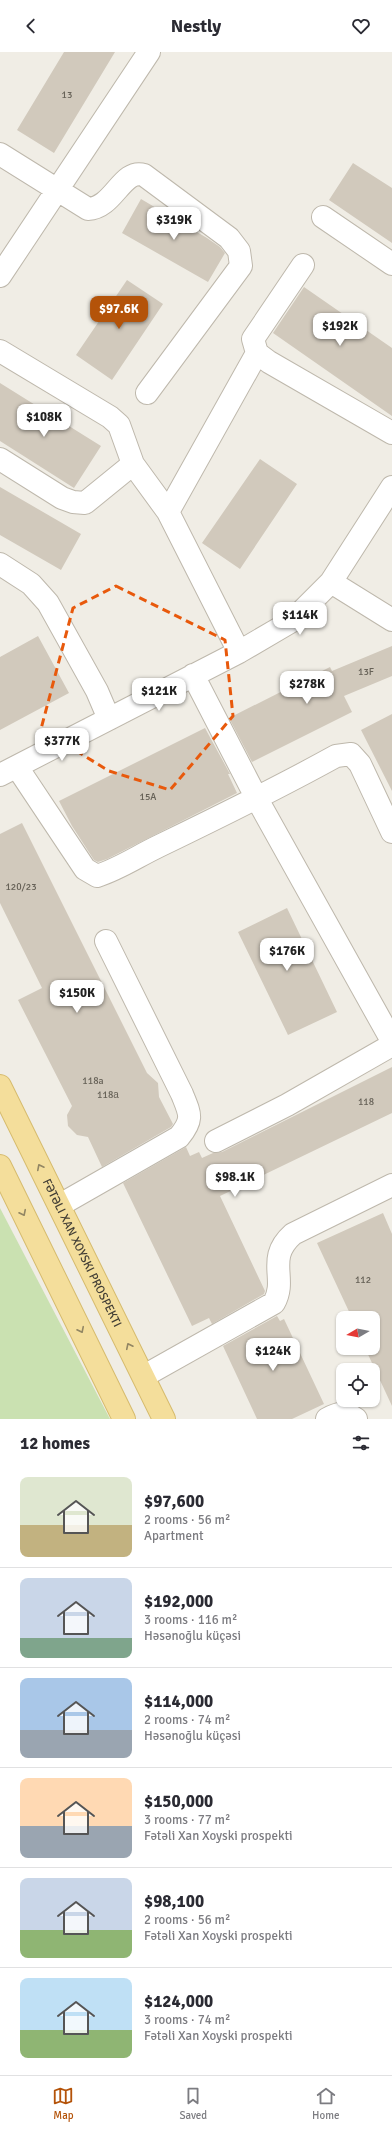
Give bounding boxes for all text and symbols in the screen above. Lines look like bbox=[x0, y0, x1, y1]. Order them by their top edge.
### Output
icon: back bbox=[20, 15, 42, 37]
text: Nestly bbox=[171, 15, 221, 37]
icon: heart bbox=[350, 15, 372, 37]
house number: 13 bbox=[62, 89, 72, 101]
pin: $319K bbox=[146, 207, 202, 241]
text: $319K bbox=[156, 212, 192, 228]
pin: $97.6K bbox=[86, 296, 152, 330]
text: $97.6K bbox=[99, 301, 139, 317]
pin: $192K bbox=[312, 313, 368, 347]
text: $192K bbox=[322, 318, 358, 334]
pin: $108K bbox=[16, 404, 72, 438]
text: $108K bbox=[26, 409, 62, 425]
pin: $114K bbox=[272, 602, 328, 636]
text: $114K bbox=[282, 607, 318, 623]
house number: 13F bbox=[358, 666, 374, 678]
pin: $278K bbox=[279, 671, 335, 705]
text: $278K bbox=[289, 676, 325, 692]
pin: $121K bbox=[131, 678, 187, 712]
text: $121K bbox=[141, 683, 177, 699]
pin: $377K bbox=[34, 728, 90, 762]
text: $377K bbox=[44, 733, 80, 749]
house number: 15A bbox=[140, 791, 156, 803]
house number: 120/23 bbox=[5, 881, 37, 893]
pin: $176K bbox=[259, 938, 315, 972]
text: $176K bbox=[269, 943, 305, 959]
pin: $150K bbox=[49, 980, 105, 1014]
text: $150K bbox=[59, 985, 95, 1001]
house number: 118a bbox=[82, 1075, 104, 1087]
house number: 118а bbox=[97, 1089, 119, 1101]
house number: 118 bbox=[358, 1096, 374, 1108]
one-way arrow bbox=[37, 1163, 45, 1171]
pin: $98.1K bbox=[202, 1164, 268, 1198]
text: $98.1K bbox=[215, 1169, 255, 1185]
street label: FƏTƏLI XAN XOYSKI PROSPEKTI bbox=[39, 1176, 125, 1330]
one-way arrow bbox=[18, 1209, 26, 1217]
house number: 112 bbox=[355, 1274, 371, 1286]
north arrow bbox=[336, 1311, 380, 1355]
map controls bbox=[336, 1311, 380, 1407]
one-way arrow bbox=[76, 1326, 84, 1333]
pin: $124K bbox=[245, 1338, 301, 1372]
one-way arrow bbox=[126, 1343, 134, 1350]
text: $124K bbox=[255, 1343, 291, 1359]
button: locate bbox=[336, 1363, 380, 1407]
icon: filters bbox=[350, 1432, 372, 1454]
text: 12 homes bbox=[20, 1433, 90, 1454]
text: $97,600 bbox=[144, 1491, 204, 1512]
icon: home bbox=[52, 1493, 100, 1541]
text: 2 rooms · 56 m² bbox=[144, 1512, 230, 1528]
text: Apartment bbox=[144, 1528, 204, 1544]
text: $192,000 bbox=[144, 1591, 213, 1612]
icon: home bbox=[52, 1594, 100, 1642]
text: 3 rooms · 116 m² bbox=[144, 1612, 237, 1628]
text: Həsənoğlu küçəsi bbox=[144, 1628, 241, 1644]
text: $114,000 bbox=[144, 1691, 213, 1712]
icon: home bbox=[52, 1694, 100, 1742]
text: 2 rooms · 74 m² bbox=[144, 1712, 230, 1728]
text: Həsənoğlu küçəsi bbox=[144, 1728, 241, 1744]
text: $150,000 bbox=[144, 1791, 213, 1812]
icon: home bbox=[52, 1794, 100, 1842]
text: 3 rooms · 77 m² bbox=[144, 1812, 230, 1828]
text: Fətəli Xan Xoyski prospekti bbox=[144, 1828, 293, 1844]
text: $98,100 bbox=[144, 1891, 204, 1912]
icon: home bbox=[52, 1894, 100, 1942]
text: 2 rooms · 56 m² bbox=[144, 1912, 230, 1928]
text: Fətəli Xan Xoyski prospekti bbox=[144, 1928, 293, 1944]
text: $124,000 bbox=[144, 1991, 213, 2012]
icon: home bbox=[52, 1994, 100, 2042]
text: 3 rooms · 74 m² bbox=[144, 2012, 230, 2028]
text: Fətəli Xan Xoyski prospekti bbox=[144, 2028, 293, 2044]
tab: Map bbox=[52, 2085, 74, 2122]
tab: Saved bbox=[179, 2085, 207, 2122]
tab: Home bbox=[312, 2085, 340, 2122]

